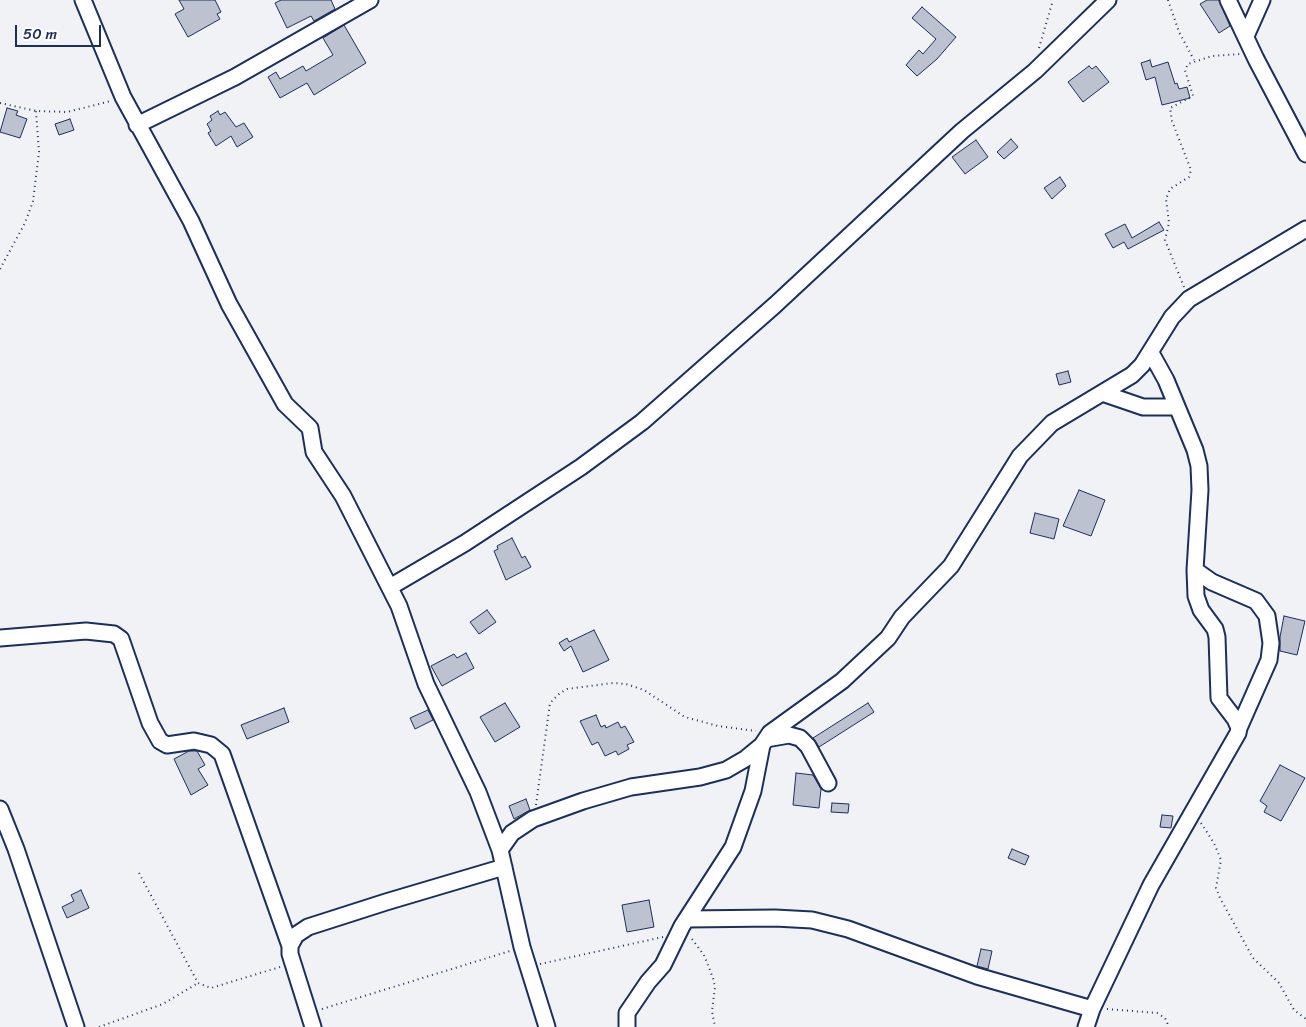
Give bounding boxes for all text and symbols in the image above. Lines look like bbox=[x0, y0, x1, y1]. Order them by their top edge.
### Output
scale bar bbox=[18, 15, 104, 47]
text: 50 m bbox=[23, 21, 57, 47]

